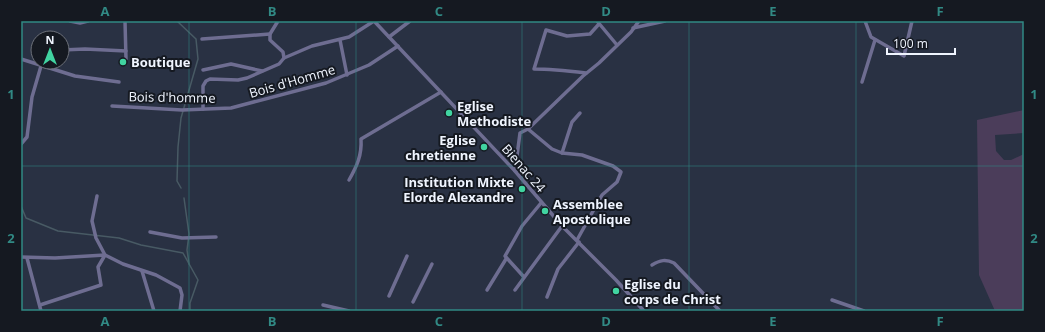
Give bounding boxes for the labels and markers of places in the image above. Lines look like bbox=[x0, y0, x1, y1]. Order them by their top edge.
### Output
place label: Boutique bbox=[131, 53, 191, 71]
marker: Boutique bbox=[118, 57, 128, 67]
place label: Eglise Methodiste bbox=[457, 97, 531, 130]
marker: Eglise Methodiste bbox=[444, 108, 454, 118]
place label: Eglise chretienne bbox=[405, 131, 476, 164]
marker: Eglise chretienne bbox=[479, 142, 489, 152]
place label: Institution Mixte Elorde Alexandre bbox=[403, 173, 514, 206]
marker: Institution Mixte Elorde Alexandre bbox=[517, 184, 527, 194]
place label: Assemblee Apostolique bbox=[553, 195, 631, 228]
marker: Assemblee Apostolique bbox=[540, 206, 550, 216]
place label: Eglise du corps de Christ bbox=[624, 275, 721, 308]
marker: Eglise du corps de Christ bbox=[611, 286, 621, 296]

